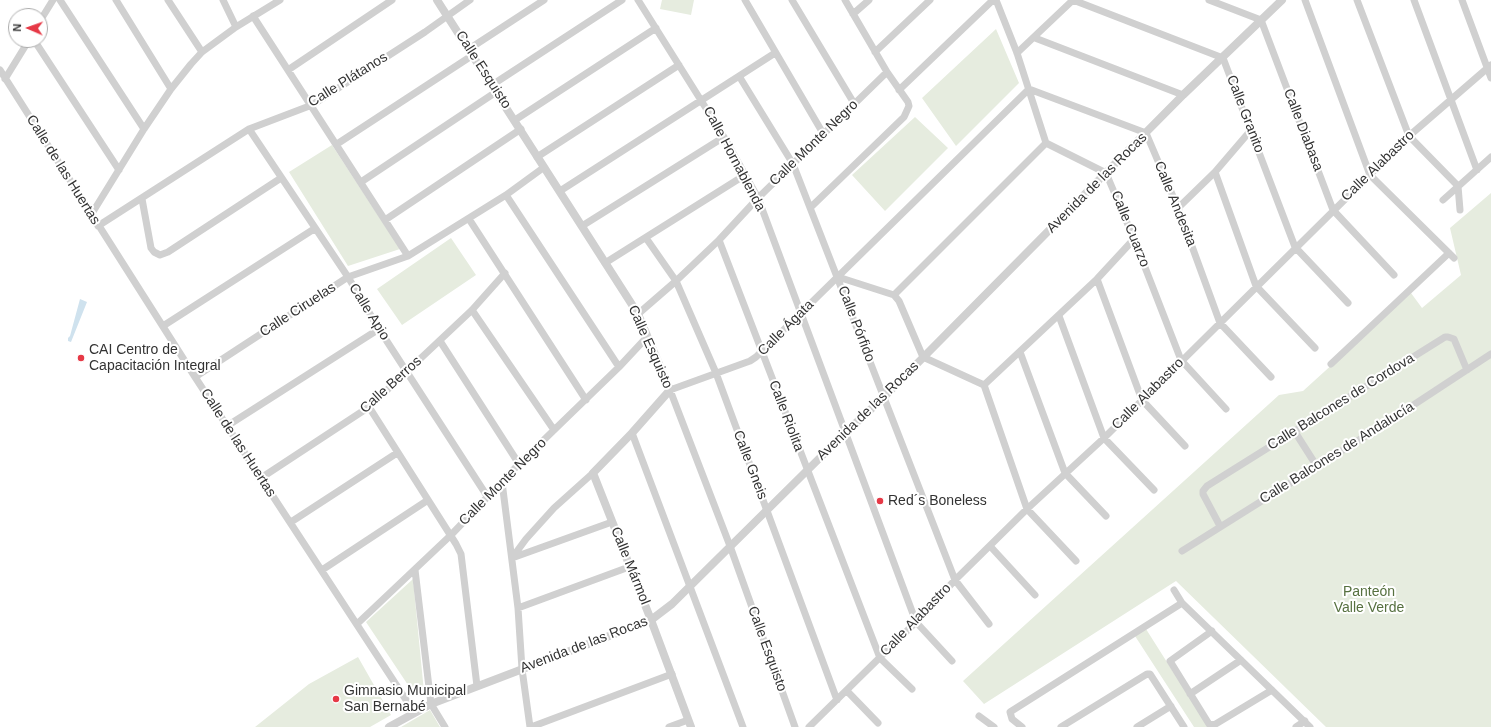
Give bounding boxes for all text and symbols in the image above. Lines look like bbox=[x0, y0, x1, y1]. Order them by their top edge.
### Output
north arrow bbox=[8, 8, 48, 48]
text: N bbox=[11, 23, 23, 32]
street label: Calle Esquisto bbox=[452, 28, 514, 112]
street label: Calle Plátanos bbox=[305, 49, 391, 111]
street label: Calle Granito bbox=[1223, 73, 1267, 155]
street label: Calle Diabasa bbox=[1280, 86, 1326, 174]
street label: Calle Monte Negro bbox=[766, 96, 862, 190]
street label: Calle Hornablenda bbox=[699, 104, 769, 214]
street label: Calle de las Huertas bbox=[22, 112, 104, 228]
street label: Calle Alabastro bbox=[1338, 127, 1418, 205]
street label: Avenida de las Rocas bbox=[1043, 129, 1151, 237]
street label: Calle Andesita bbox=[1150, 159, 1200, 249]
street label: Calle Cuarzo bbox=[1107, 188, 1153, 270]
street label: Calle Ciruelas bbox=[257, 279, 339, 341]
street label: Calle Apio bbox=[345, 280, 393, 344]
street label: Calle Pórfido bbox=[834, 284, 878, 364]
street label: Calle Ágata bbox=[754, 296, 818, 360]
street label: Calle Esquisto bbox=[624, 303, 676, 391]
place label: CAI Centro de Capacitación Integral bbox=[89, 342, 221, 374]
street label: Calle Balcones de Cordova bbox=[1265, 350, 1417, 454]
marker: CAI Centro de Capacitación Integral bbox=[76, 353, 86, 363]
street label: Calle Berros bbox=[357, 353, 425, 417]
street label: Calle Alabastro bbox=[1108, 354, 1188, 434]
street label: Avenida de las Rocas bbox=[814, 358, 922, 464]
street label: Calle Riolita bbox=[765, 378, 807, 454]
street label: Calle de las Huertas bbox=[197, 386, 279, 500]
street label: Calle Balcones de Andalucía bbox=[1257, 398, 1417, 508]
street label: Calle Gneis bbox=[729, 428, 771, 502]
street label: Calle Monte Negro bbox=[456, 435, 550, 529]
place label: Red´s Boneless bbox=[888, 493, 987, 509]
marker: Red´s Boneless bbox=[875, 496, 885, 506]
street label: Calle Mármol bbox=[607, 525, 653, 607]
street label: Calle Alabastro bbox=[877, 580, 955, 660]
park label: Panteón Valle Verde bbox=[1334, 584, 1404, 616]
street label: Calle Esquisto bbox=[744, 604, 790, 694]
street label: Avenida de las Rocas bbox=[518, 613, 650, 677]
place label: Gimnasio Municipal San Bernabé bbox=[344, 683, 466, 716]
marker: Gimnasio Municipal San Bernabé bbox=[331, 694, 341, 704]

